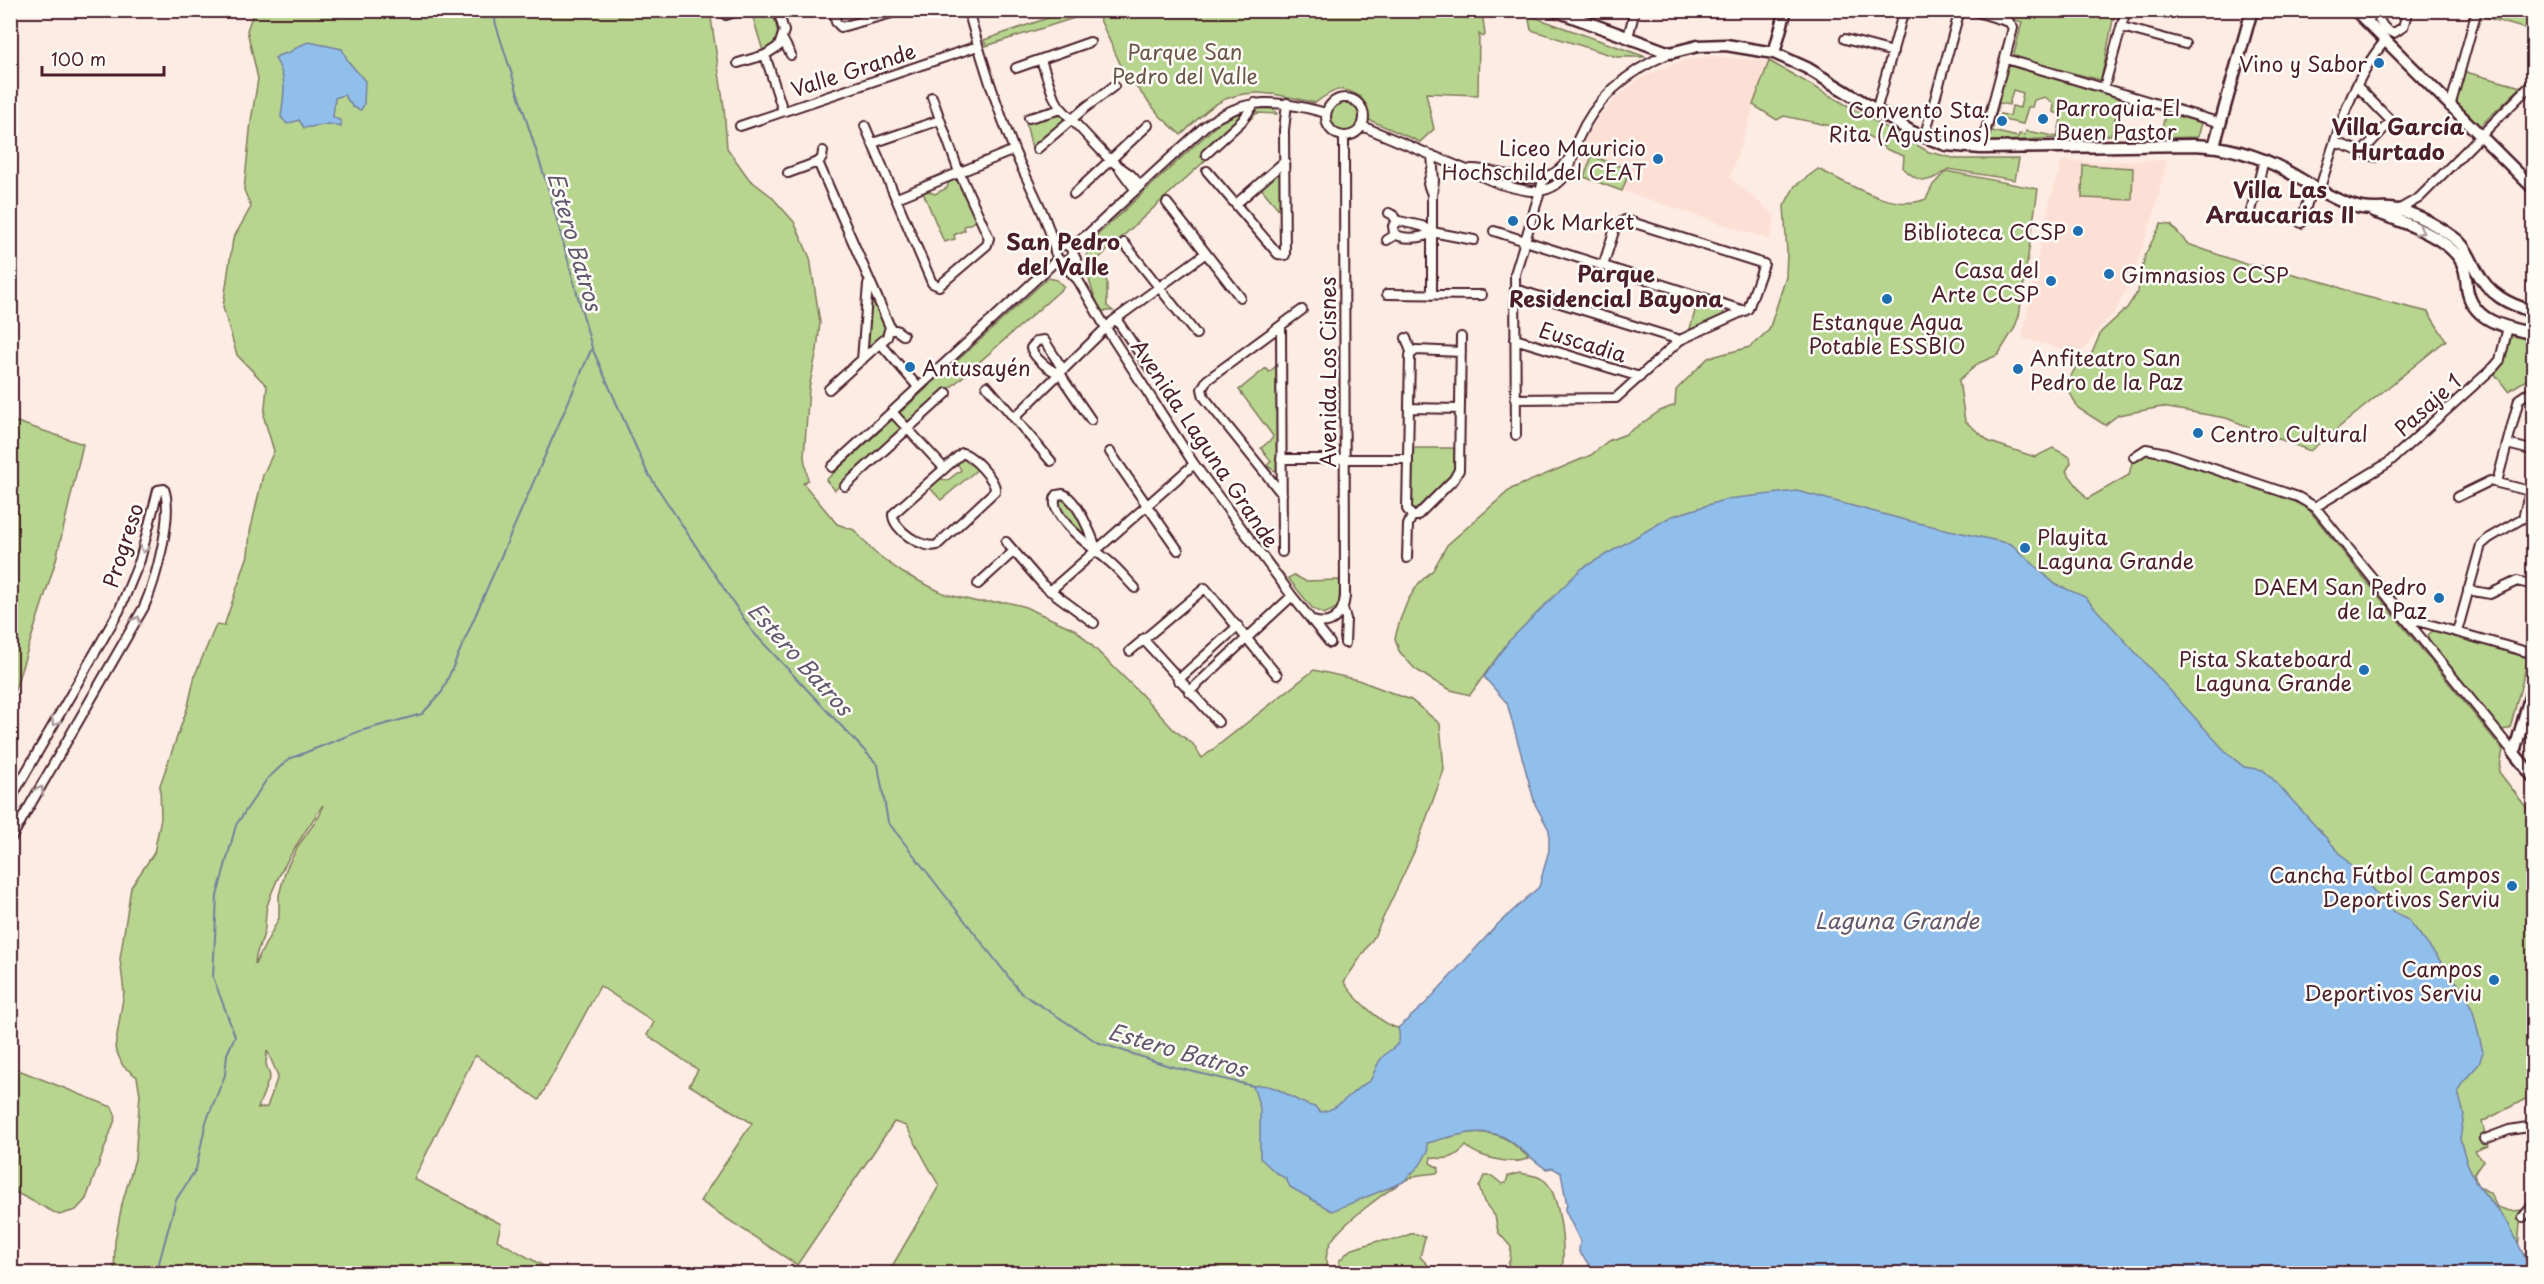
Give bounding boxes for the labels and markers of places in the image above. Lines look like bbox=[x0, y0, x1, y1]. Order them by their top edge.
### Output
place label: Vino y Sabor bbox=[2239, 47, 2367, 79]
marker: Vino y Sabor bbox=[2372, 56, 2386, 70]
place label: Parroquia El Buen Pastor bbox=[2055, 91, 2180, 147]
place label: Convento Sta. Rita (Agustinos) bbox=[1829, 93, 1990, 149]
marker: Parroquia El Buen Pastor bbox=[2036, 112, 2050, 126]
marker: Convento Sta. Rita (Agustinos) bbox=[1995, 114, 2009, 128]
place label: Liceo Mauricio Hochschild del CEAT bbox=[1442, 131, 1647, 187]
marker: Liceo Mauricio Hochschild del CEAT bbox=[1651, 152, 1665, 166]
place label: Ok Market bbox=[1525, 205, 1634, 237]
marker: Ok Market bbox=[1506, 214, 1520, 228]
place label: Biblioteca CCSP bbox=[1903, 215, 2066, 247]
marker: Biblioteca CCSP bbox=[2071, 224, 2085, 238]
place label: Casa del Arte CCSP bbox=[1931, 253, 2039, 309]
place label: Gimnasios CCSP bbox=[2121, 258, 2289, 290]
marker: Gimnasios CCSP bbox=[2102, 267, 2116, 281]
marker: Casa del Arte CCSP bbox=[2044, 274, 2058, 288]
marker: Estanque Agua Potable ESSBIO bbox=[1880, 292, 1894, 306]
place label: Estanque Agua Potable ESSBIO bbox=[1808, 305, 1966, 361]
place label: Anfiteatro San Pedro de la Paz bbox=[2030, 341, 2183, 397]
place label: Antusayén bbox=[922, 351, 1031, 383]
marker: Antusayén bbox=[903, 360, 917, 374]
marker: Anfiteatro San Pedro de la Paz bbox=[2011, 362, 2025, 376]
place label: Centro Cultural bbox=[2210, 417, 2368, 449]
marker: Centro Cultural bbox=[2191, 426, 2205, 440]
place label: Playita Laguna Grande bbox=[2037, 520, 2194, 576]
marker: Playita Laguna Grande bbox=[2018, 541, 2032, 555]
place label: DAEM San Pedro de la Paz bbox=[2253, 570, 2427, 626]
marker: DAEM San Pedro de la Paz bbox=[2432, 591, 2446, 605]
place label: Pista Skateboard Laguna Grande bbox=[2179, 642, 2352, 698]
marker: Pista Skateboard Laguna Grande bbox=[2357, 663, 2371, 677]
place label: Cancha Fútbol Campos Deportivos Serviu bbox=[2269, 858, 2500, 914]
marker: Cancha Fútbol Campos Deportivos Serviu bbox=[2505, 879, 2519, 893]
place label: Campos Deportivos Serviu bbox=[2304, 952, 2482, 1008]
marker: Campos Deportivos Serviu bbox=[2487, 973, 2501, 987]

